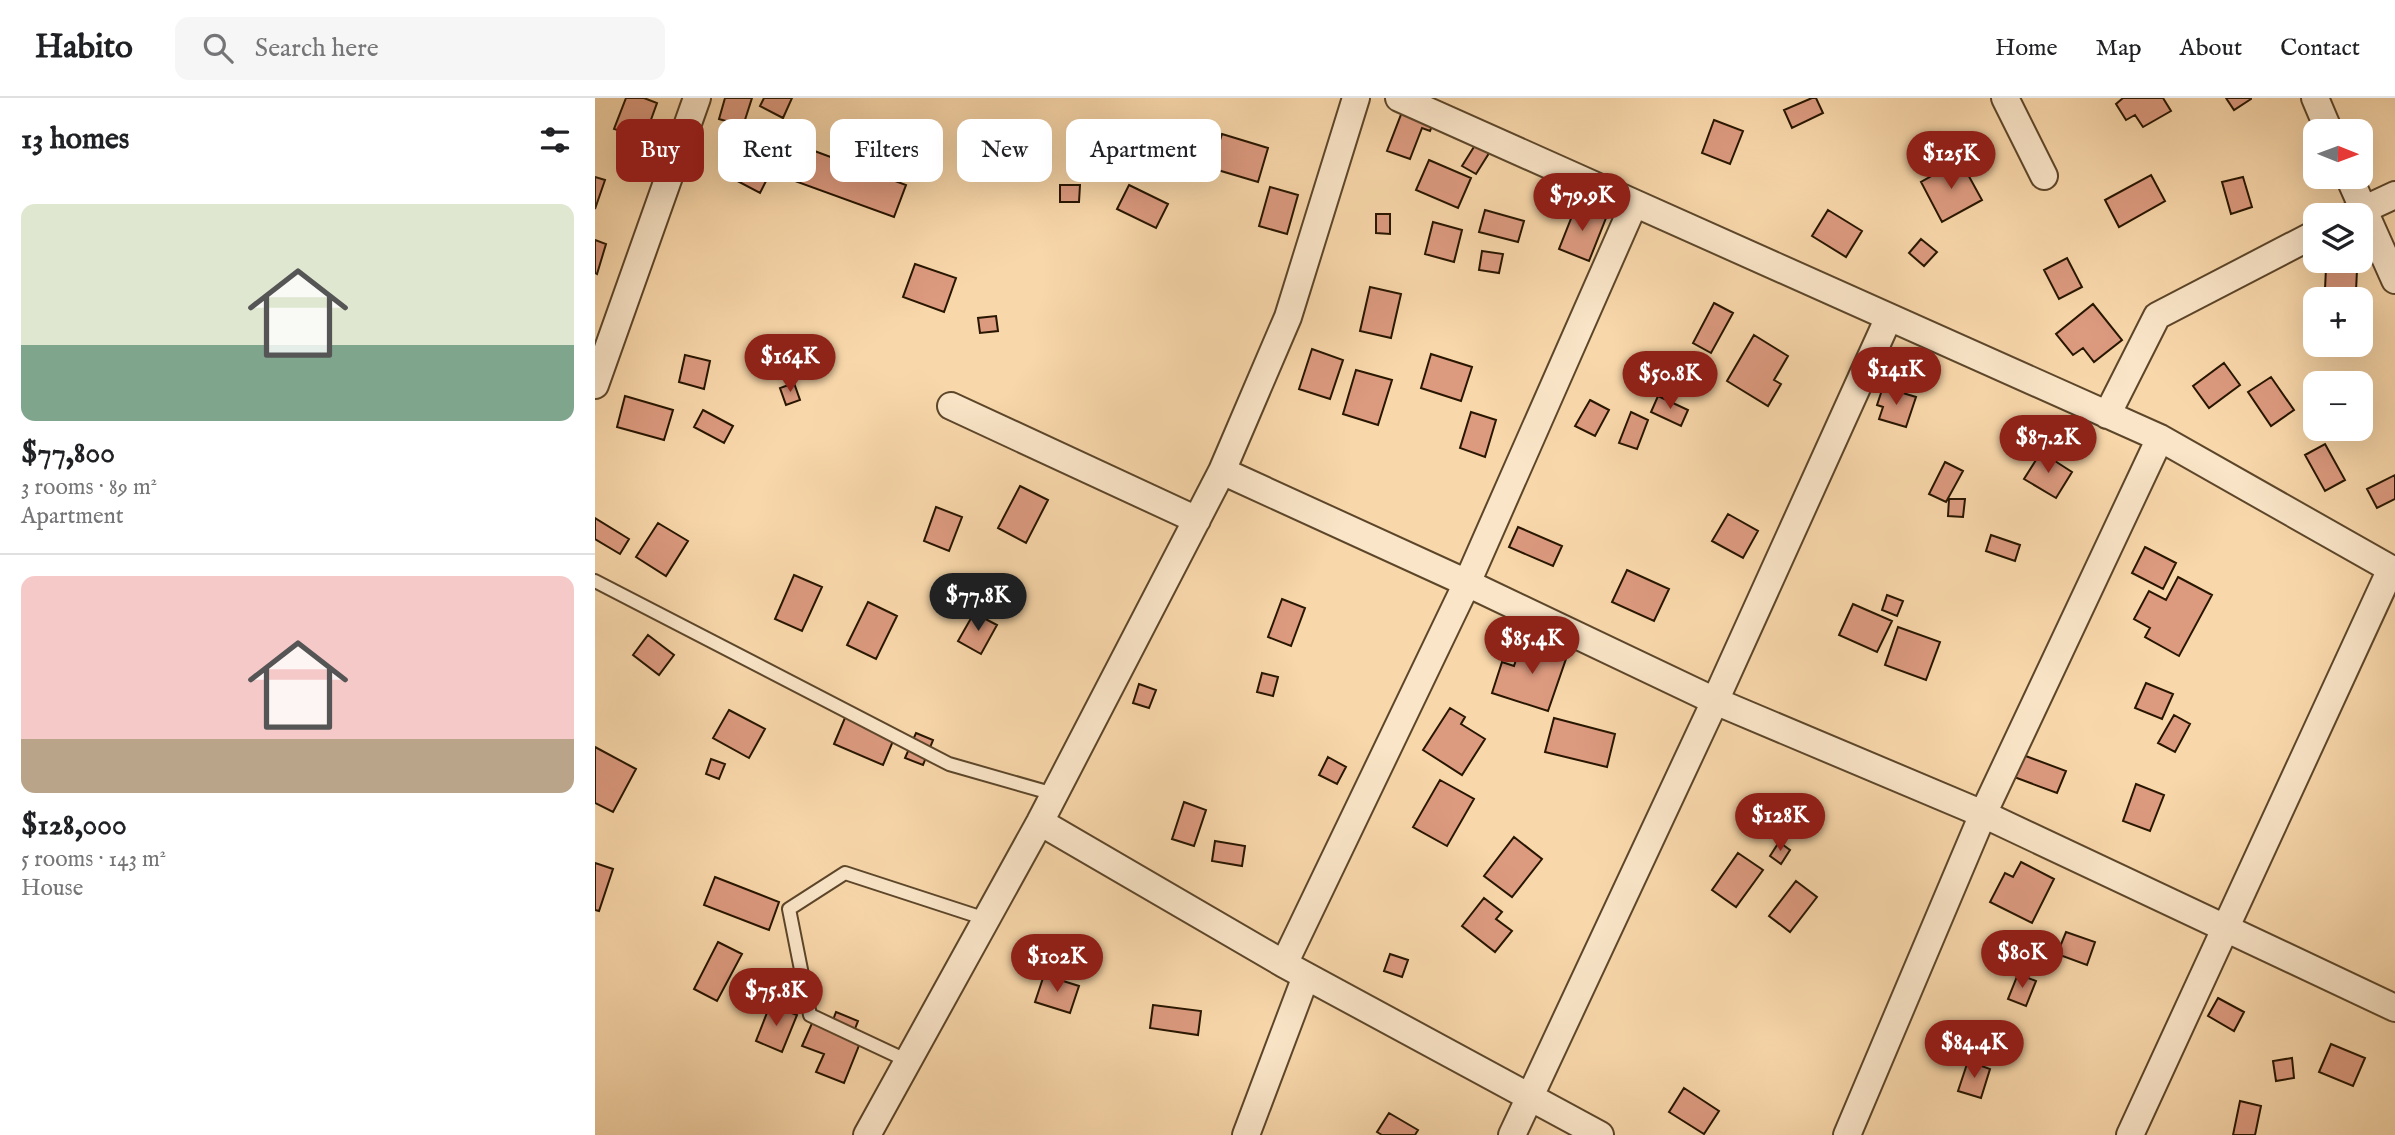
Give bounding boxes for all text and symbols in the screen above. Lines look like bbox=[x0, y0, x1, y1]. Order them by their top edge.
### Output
search box bbox=[175, 17, 665, 80]
text: Habito bbox=[35, 27, 133, 69]
icon: search bbox=[199, 29, 237, 67]
text: Search here bbox=[255, 32, 379, 65]
text: Home bbox=[1995, 33, 2058, 64]
text: Map bbox=[2096, 33, 2142, 64]
text: About bbox=[2180, 33, 2242, 64]
text: Contact bbox=[2280, 33, 2360, 64]
chip: Buy bbox=[616, 119, 704, 182]
chip: Rent bbox=[718, 119, 816, 182]
chip: Filters bbox=[830, 119, 943, 182]
chip: New bbox=[957, 119, 1052, 182]
chip: Apartment bbox=[1066, 119, 1221, 182]
north arrow bbox=[2303, 119, 2373, 189]
map controls bbox=[2303, 119, 2373, 441]
text: 13 homes bbox=[21, 121, 129, 159]
icon: filters bbox=[536, 121, 574, 159]
pin: $125K bbox=[1902, 132, 2000, 191]
text: $125K bbox=[1923, 139, 1980, 168]
pin: $79.9K bbox=[1525, 174, 1639, 233]
text: $79.9K bbox=[1549, 181, 1615, 210]
button: layers bbox=[2303, 203, 2373, 273]
icon: home bbox=[235, 250, 361, 376]
button: + bbox=[2303, 287, 2373, 357]
pin: $164K bbox=[741, 334, 839, 394]
text: $164K bbox=[761, 342, 819, 371]
pin: $141K bbox=[1847, 348, 1945, 407]
pin: $50.8K bbox=[1613, 352, 1727, 411]
text: $141K bbox=[1867, 355, 1925, 384]
text: $50.8K bbox=[1639, 359, 1701, 388]
button: − bbox=[2303, 371, 2373, 441]
pin: $87.2K bbox=[1991, 416, 2105, 475]
text: $87.2K bbox=[2016, 423, 2080, 452]
text: $77,800 bbox=[21, 435, 115, 473]
text: 3 rooms · 89 m² bbox=[21, 473, 157, 502]
text: Apartment bbox=[21, 502, 124, 531]
pin: $77.8K bbox=[921, 574, 1035, 633]
text: $77.8K bbox=[946, 581, 1010, 610]
pin: $85.4K bbox=[1475, 616, 1589, 676]
icon: home bbox=[235, 622, 361, 748]
text: $85.4K bbox=[1500, 624, 1564, 653]
pin: $128K bbox=[1731, 794, 1829, 853]
text: $128K bbox=[1751, 801, 1809, 830]
text: $128,000 bbox=[21, 807, 127, 845]
text: 5 rooms · 143 m² bbox=[21, 845, 166, 874]
text: House bbox=[21, 874, 83, 903]
pin: $80K bbox=[1981, 930, 2063, 990]
pin: $102K bbox=[1008, 934, 1106, 994]
text: $80K bbox=[1997, 938, 2047, 967]
text: $102K bbox=[1027, 942, 1087, 971]
pin: $75.8K bbox=[719, 968, 833, 1028]
text: $75.8K bbox=[745, 976, 807, 1005]
pin: $84.4K bbox=[1917, 1020, 2031, 1080]
text: $84.4K bbox=[1941, 1028, 2007, 1057]

